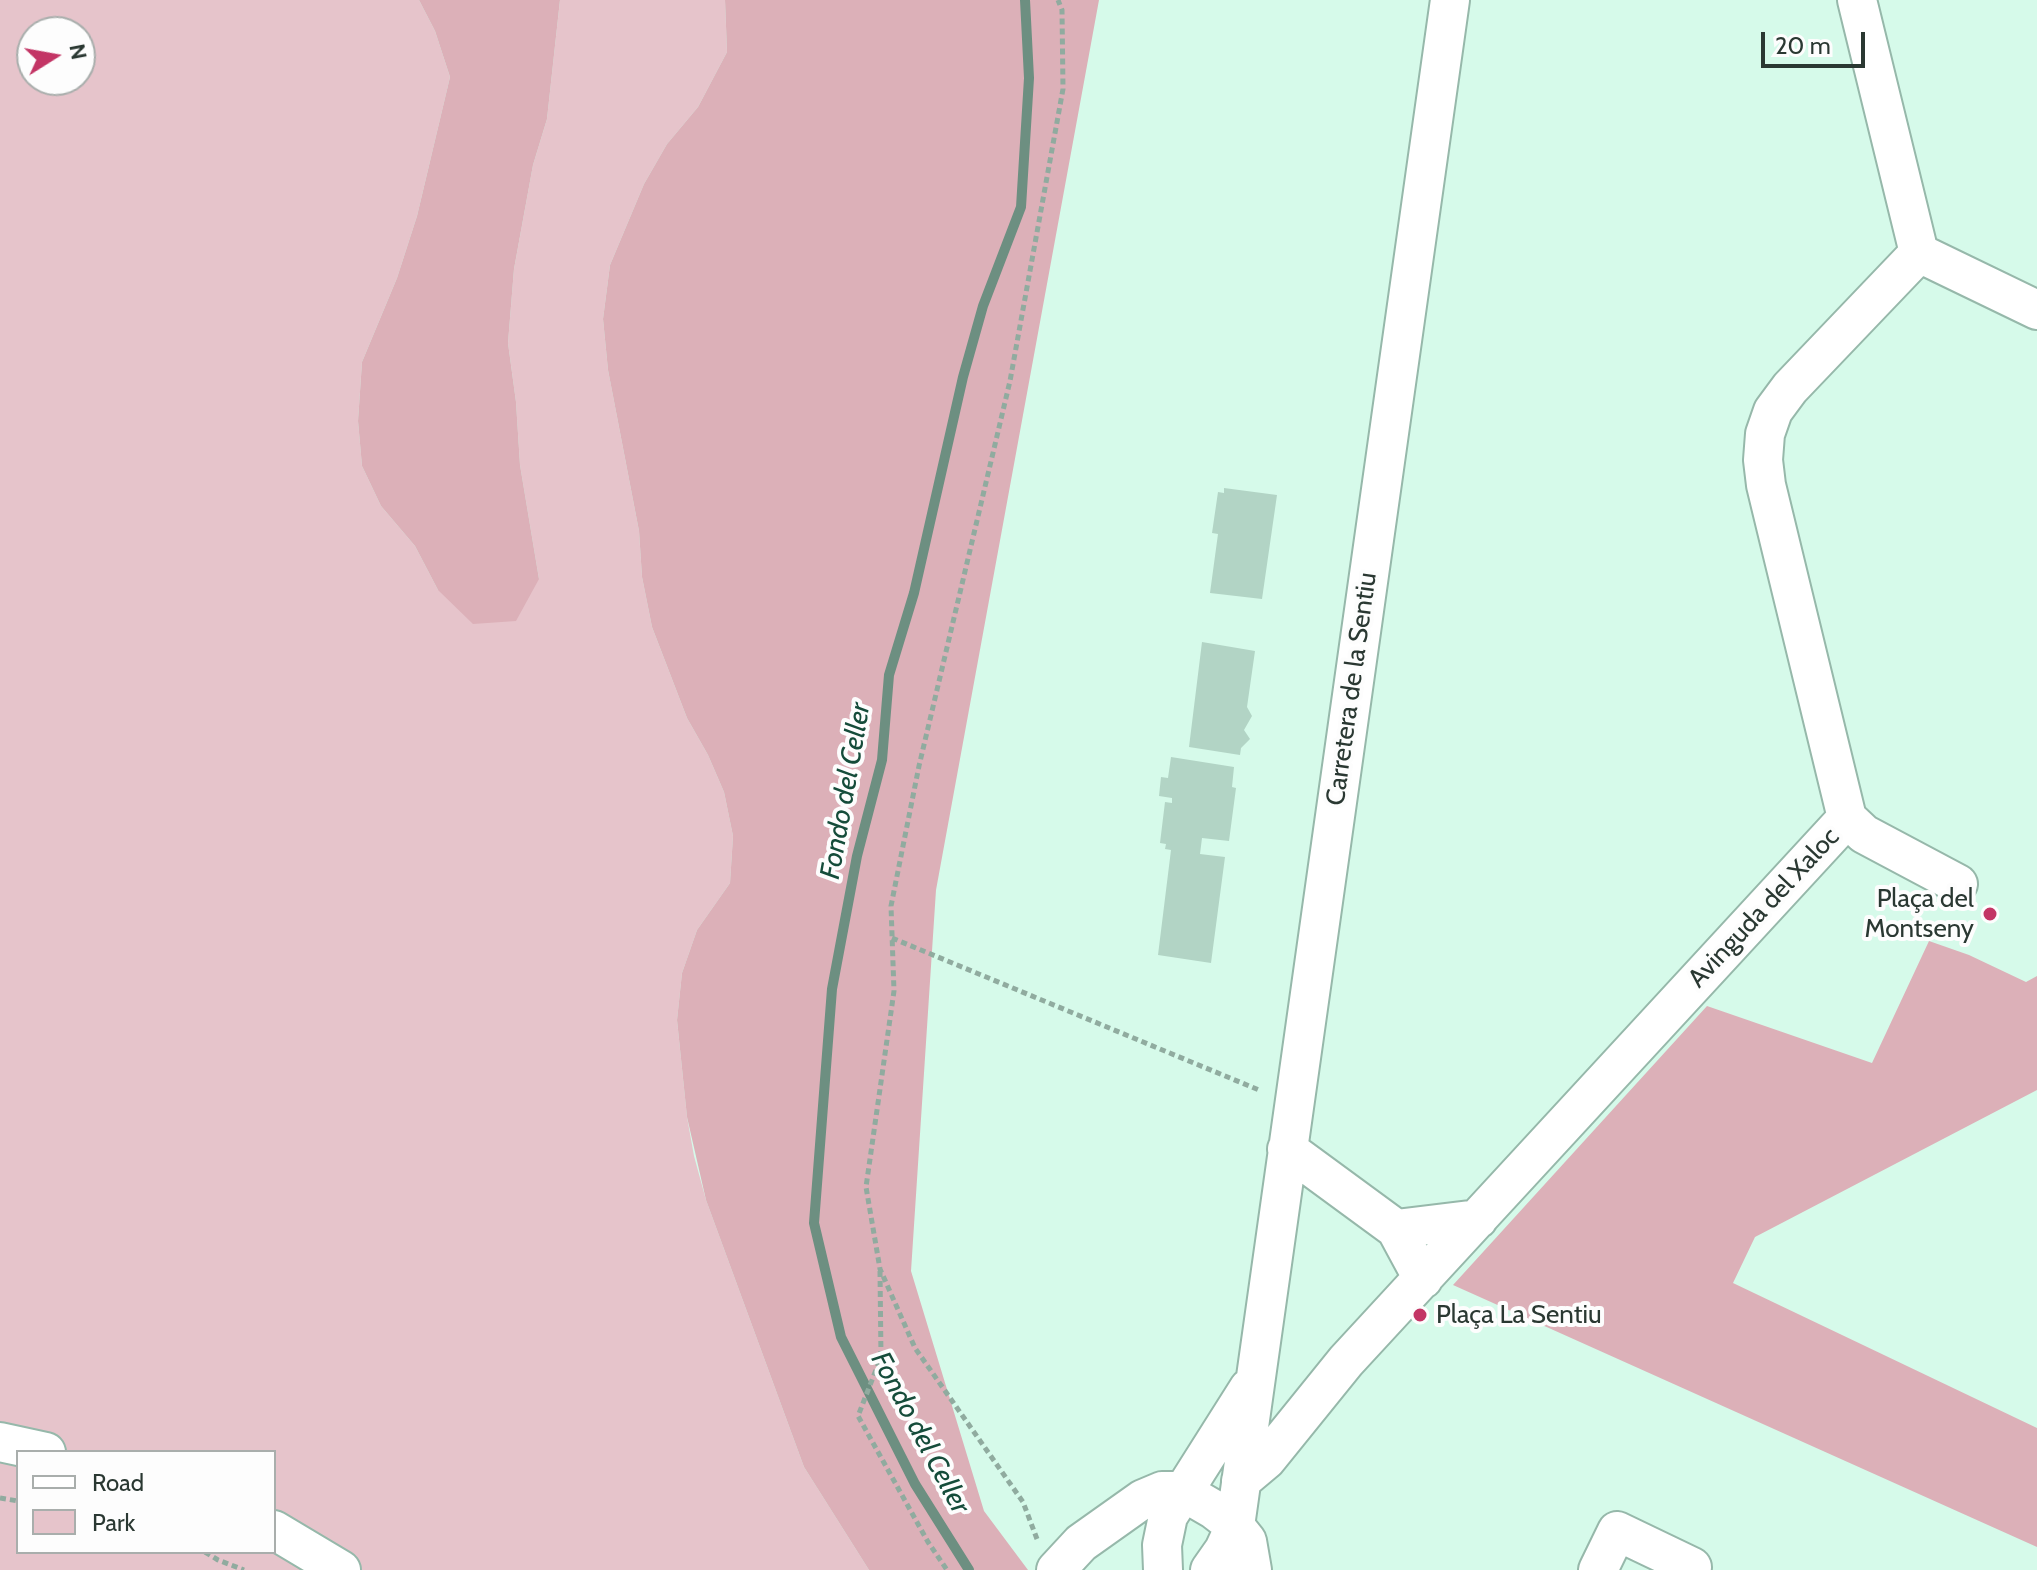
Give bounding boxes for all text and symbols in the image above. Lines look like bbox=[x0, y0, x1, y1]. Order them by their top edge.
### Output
north arrow bbox=[16, 16, 96, 96]
scale bar bbox=[1765, 16, 1869, 66]
text: 20 m bbox=[1775, 31, 1831, 60]
text: N bbox=[63, 41, 93, 62]
street label: Carretera de la Sentiu bbox=[1320, 570, 1384, 808]
water label: Fondo del Celler bbox=[814, 700, 878, 882]
street label: Avinguda del Xaloc bbox=[1682, 822, 1846, 994]
place label: Plaça del Montseny bbox=[1864, 883, 1974, 944]
marker: Plaça del Montseny bbox=[1981, 905, 1999, 923]
place label: Plaça La Sentiu bbox=[1436, 1299, 1602, 1331]
marker: Plaça La Sentiu bbox=[1411, 1306, 1429, 1324]
water label: Fondo del Celler bbox=[863, 1346, 977, 1520]
legend bbox=[16, 1450, 276, 1554]
text: Road bbox=[92, 1468, 144, 1497]
text: Park bbox=[92, 1508, 135, 1537]

